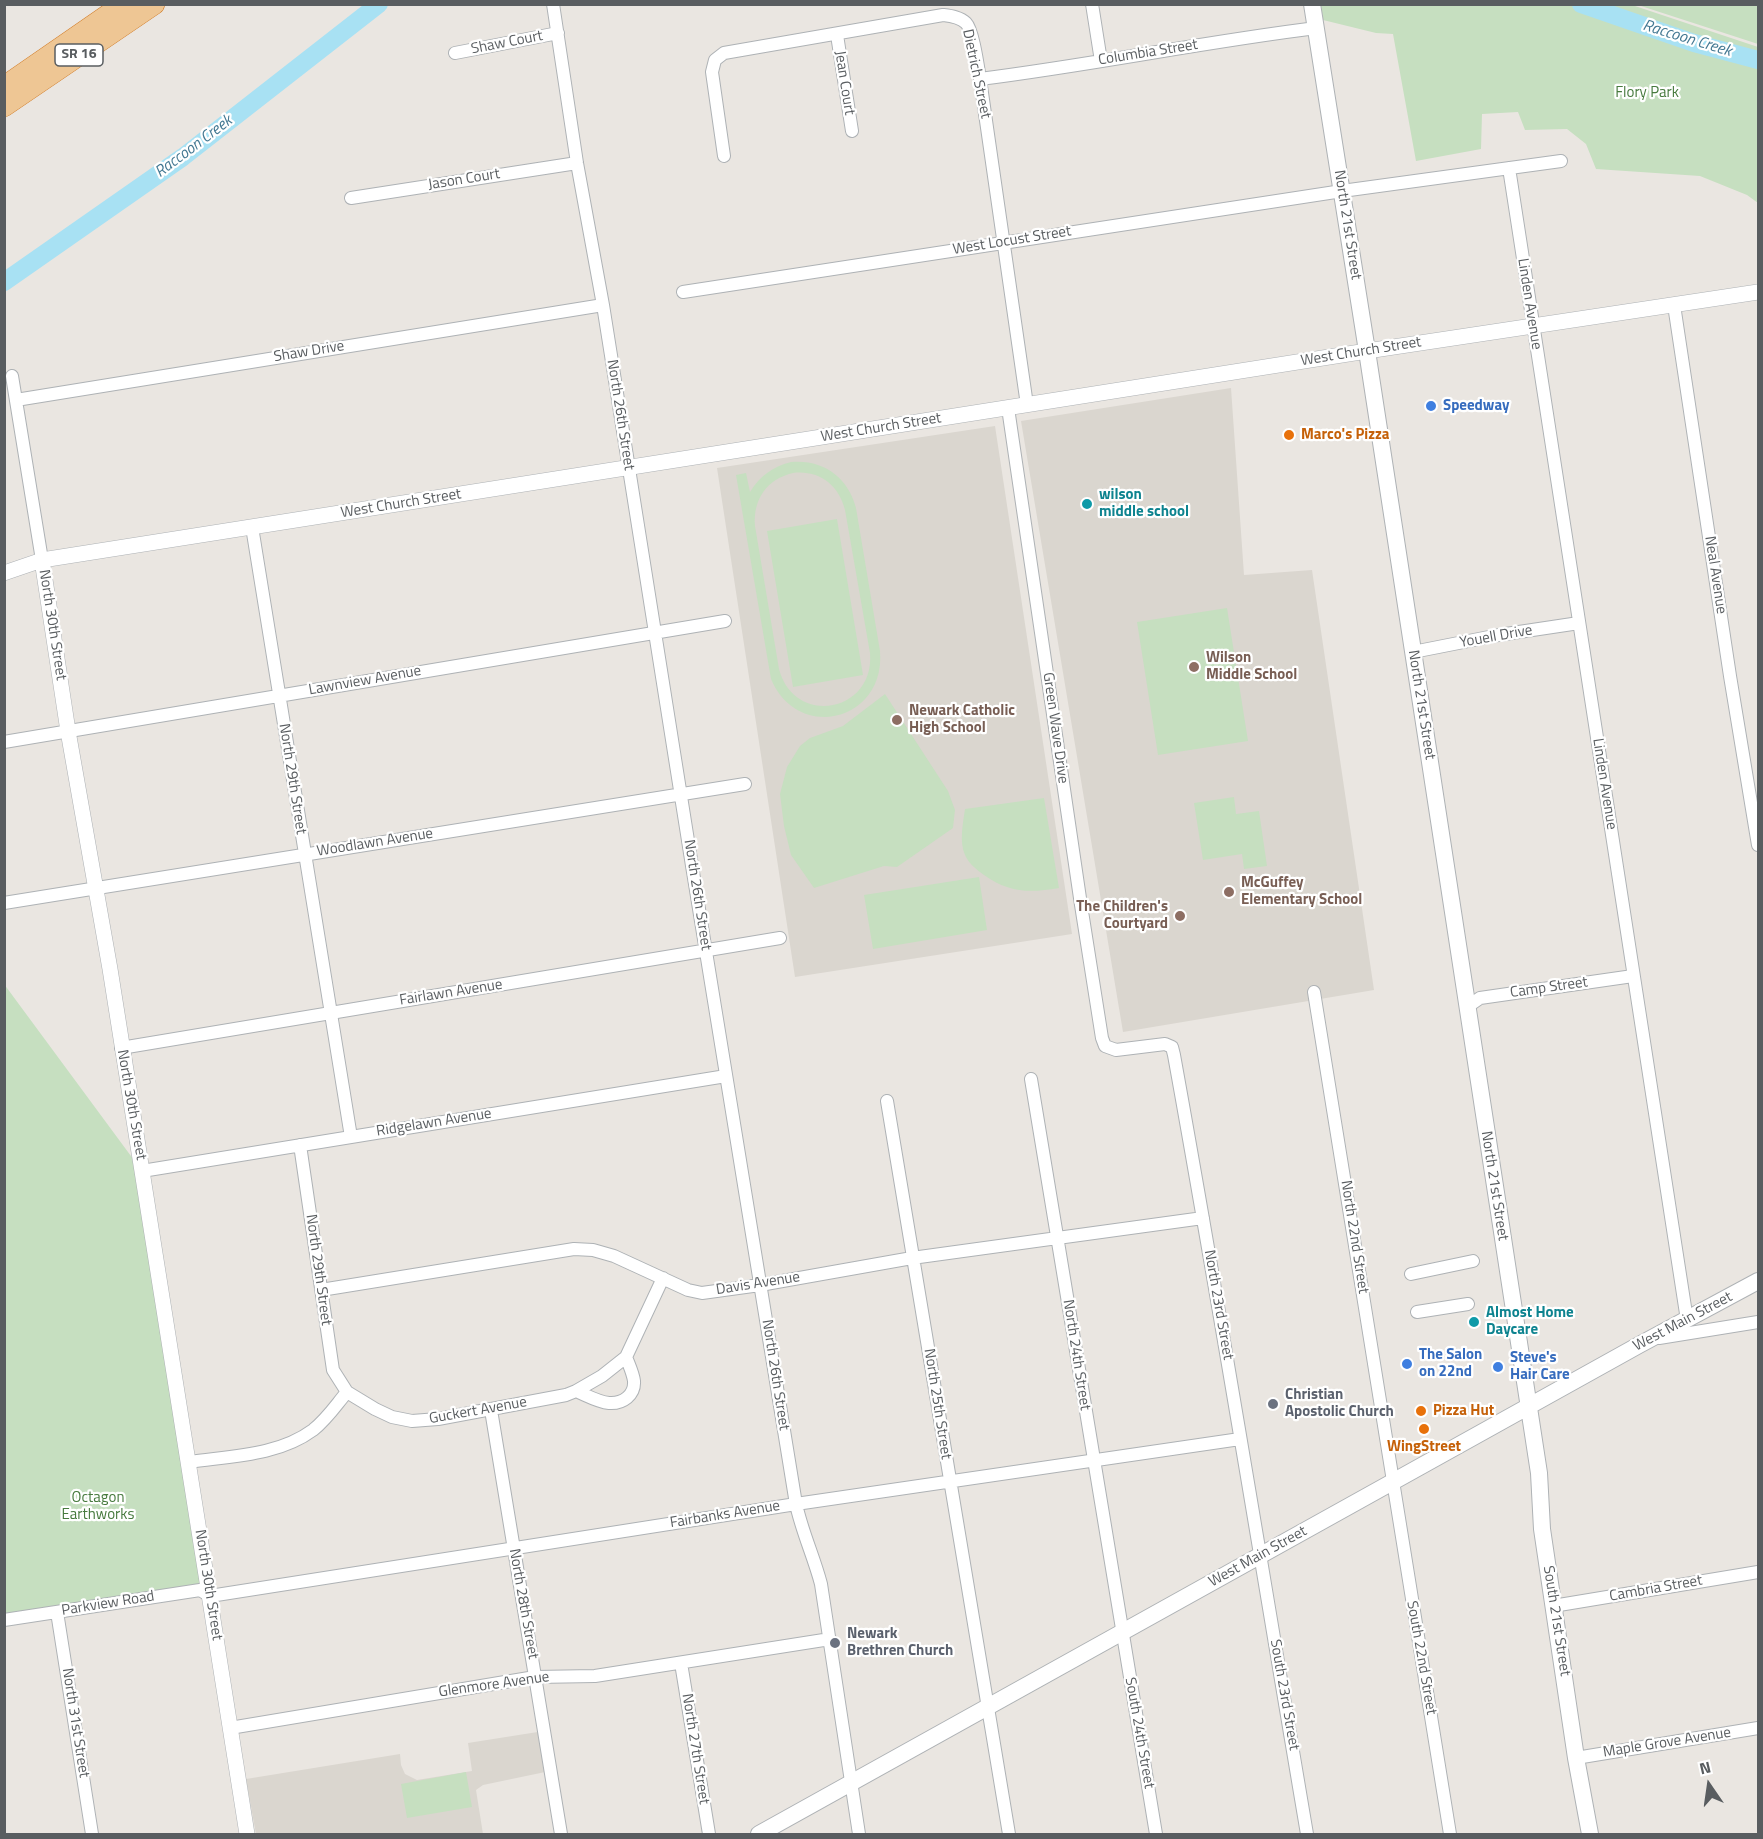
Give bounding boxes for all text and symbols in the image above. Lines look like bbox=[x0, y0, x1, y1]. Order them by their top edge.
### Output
water label: Raccoon Creek bbox=[1640, 16, 1734, 62]
street label: Shaw Court bbox=[470, 27, 544, 59]
street label: Dietrich Street bbox=[958, 28, 994, 120]
street label: Columbia Street bbox=[1097, 36, 1199, 70]
road number: SR 16 bbox=[55, 44, 103, 66]
street label: Jean Court bbox=[830, 49, 858, 117]
park label: Flory Park bbox=[1615, 84, 1679, 102]
water label: Raccoon Creek bbox=[152, 112, 236, 182]
street label: Jason Court bbox=[427, 165, 501, 195]
street label: North 21st Street bbox=[1329, 169, 1365, 281]
street label: West Locust Street bbox=[951, 223, 1073, 259]
street label: Linden Avenue bbox=[1513, 257, 1545, 351]
street label: West Church Street bbox=[1299, 334, 1423, 370]
street label: Shaw Drive bbox=[272, 338, 346, 366]
street label: North 26th Street bbox=[602, 358, 638, 472]
place label: Speedway bbox=[1443, 397, 1509, 415]
marker: Speedway bbox=[1424, 399, 1438, 413]
street label: West Church Street bbox=[819, 410, 943, 446]
place label: Marco's Pizza bbox=[1301, 426, 1390, 444]
marker: Marco's Pizza bbox=[1282, 428, 1296, 442]
street label: West Church Street bbox=[339, 486, 463, 522]
place label: wilson middle school bbox=[1099, 486, 1189, 521]
marker: wilson middle school bbox=[1080, 497, 1094, 511]
street label: Neal Avenue bbox=[1700, 535, 1730, 615]
street label: North 30th Street bbox=[34, 568, 70, 682]
street label: Youell Drive bbox=[1458, 622, 1534, 652]
place label: Wilson Middle School bbox=[1206, 649, 1297, 684]
street label: North 21st Street bbox=[1403, 649, 1439, 761]
marker: Wilson Middle School bbox=[1187, 660, 1201, 674]
street label: Lawnview Avenue bbox=[307, 662, 423, 700]
street label: Green Wave Drive bbox=[1038, 671, 1072, 785]
place label: Newark Catholic High School bbox=[909, 702, 1015, 737]
marker: Newark Catholic High School bbox=[890, 713, 904, 727]
street label: North 29th Street bbox=[274, 722, 310, 836]
street label: Linden Avenue bbox=[1588, 737, 1620, 831]
street label: Woodlawn Avenue bbox=[316, 825, 434, 861]
street label: North 26th Street bbox=[679, 838, 715, 952]
place label: McGuffey Elementary School bbox=[1241, 874, 1362, 909]
marker: McGuffey Elementary School bbox=[1222, 885, 1236, 899]
place label: The Children's Courtyard bbox=[1076, 898, 1168, 933]
marker: The Children's Courtyard bbox=[1173, 909, 1187, 923]
street label: Camp Street bbox=[1509, 974, 1589, 1002]
street label: Fairlawn Avenue bbox=[398, 976, 504, 1010]
street label: North 30th Street bbox=[112, 1048, 150, 1162]
street label: Ridgelawn Avenue bbox=[375, 1105, 493, 1141]
street label: North 21st Street bbox=[1476, 1130, 1512, 1242]
street label: North 22nd Street bbox=[1336, 1179, 1372, 1295]
street label: North 29th Street bbox=[301, 1213, 335, 1327]
street label: North 23rd Street bbox=[1199, 1249, 1237, 1361]
street label: Davis Avenue bbox=[715, 1268, 801, 1300]
street label: West Main Street bbox=[1630, 1288, 1736, 1356]
street label: North 24th Street bbox=[1058, 1298, 1094, 1412]
place label: Almost Home Daycare bbox=[1486, 1304, 1574, 1339]
marker: Almost Home Daycare bbox=[1467, 1315, 1481, 1329]
street label: North 26th Street bbox=[757, 1318, 793, 1432]
place label: The Salon on 22nd bbox=[1419, 1346, 1482, 1381]
street label: North 25th Street bbox=[919, 1347, 955, 1461]
place label: Steve's Hair Care bbox=[1510, 1349, 1570, 1384]
marker: The Salon on 22nd bbox=[1400, 1357, 1414, 1371]
marker: Steve's Hair Care bbox=[1491, 1360, 1505, 1374]
place label: Christian Apostolic Church bbox=[1285, 1386, 1394, 1421]
street label: Guckert Avenue bbox=[428, 1394, 528, 1428]
marker: Christian Apostolic Church bbox=[1266, 1397, 1280, 1411]
place label: Pizza Hut bbox=[1433, 1402, 1494, 1420]
marker: Pizza Hut bbox=[1414, 1404, 1428, 1418]
marker: WingStreet bbox=[1417, 1422, 1431, 1436]
place label: WingStreet bbox=[1387, 1438, 1461, 1456]
park label: Octagon Earthworks bbox=[62, 1489, 134, 1524]
street label: Fairbanks Avenue bbox=[669, 1497, 781, 1533]
street label: West Main Street bbox=[1206, 1523, 1310, 1591]
street label: North 30th Street bbox=[190, 1528, 226, 1642]
street label: North 28th Street bbox=[504, 1547, 542, 1661]
street label: South 21st Street bbox=[1538, 1564, 1574, 1678]
street label: Cambria Street bbox=[1608, 1572, 1704, 1606]
street label: Parkview Road bbox=[60, 1588, 156, 1620]
street label: South 22nd Street bbox=[1402, 1600, 1440, 1716]
place label: Newark Brethren Church bbox=[847, 1625, 953, 1660]
marker: Newark Brethren Church bbox=[828, 1636, 842, 1650]
street label: South 23rd Street bbox=[1265, 1638, 1303, 1752]
street label: North 31st Street bbox=[57, 1667, 93, 1779]
street label: Glenmore Avenue bbox=[437, 1668, 551, 1702]
street label: South 24th Street bbox=[1120, 1676, 1158, 1790]
street label: North 27th Street bbox=[677, 1692, 713, 1806]
street label: Maple Grove Avenue bbox=[1602, 1724, 1732, 1762]
north arrow bbox=[1679, 1755, 1739, 1815]
text: N bbox=[1697, 1755, 1713, 1780]

